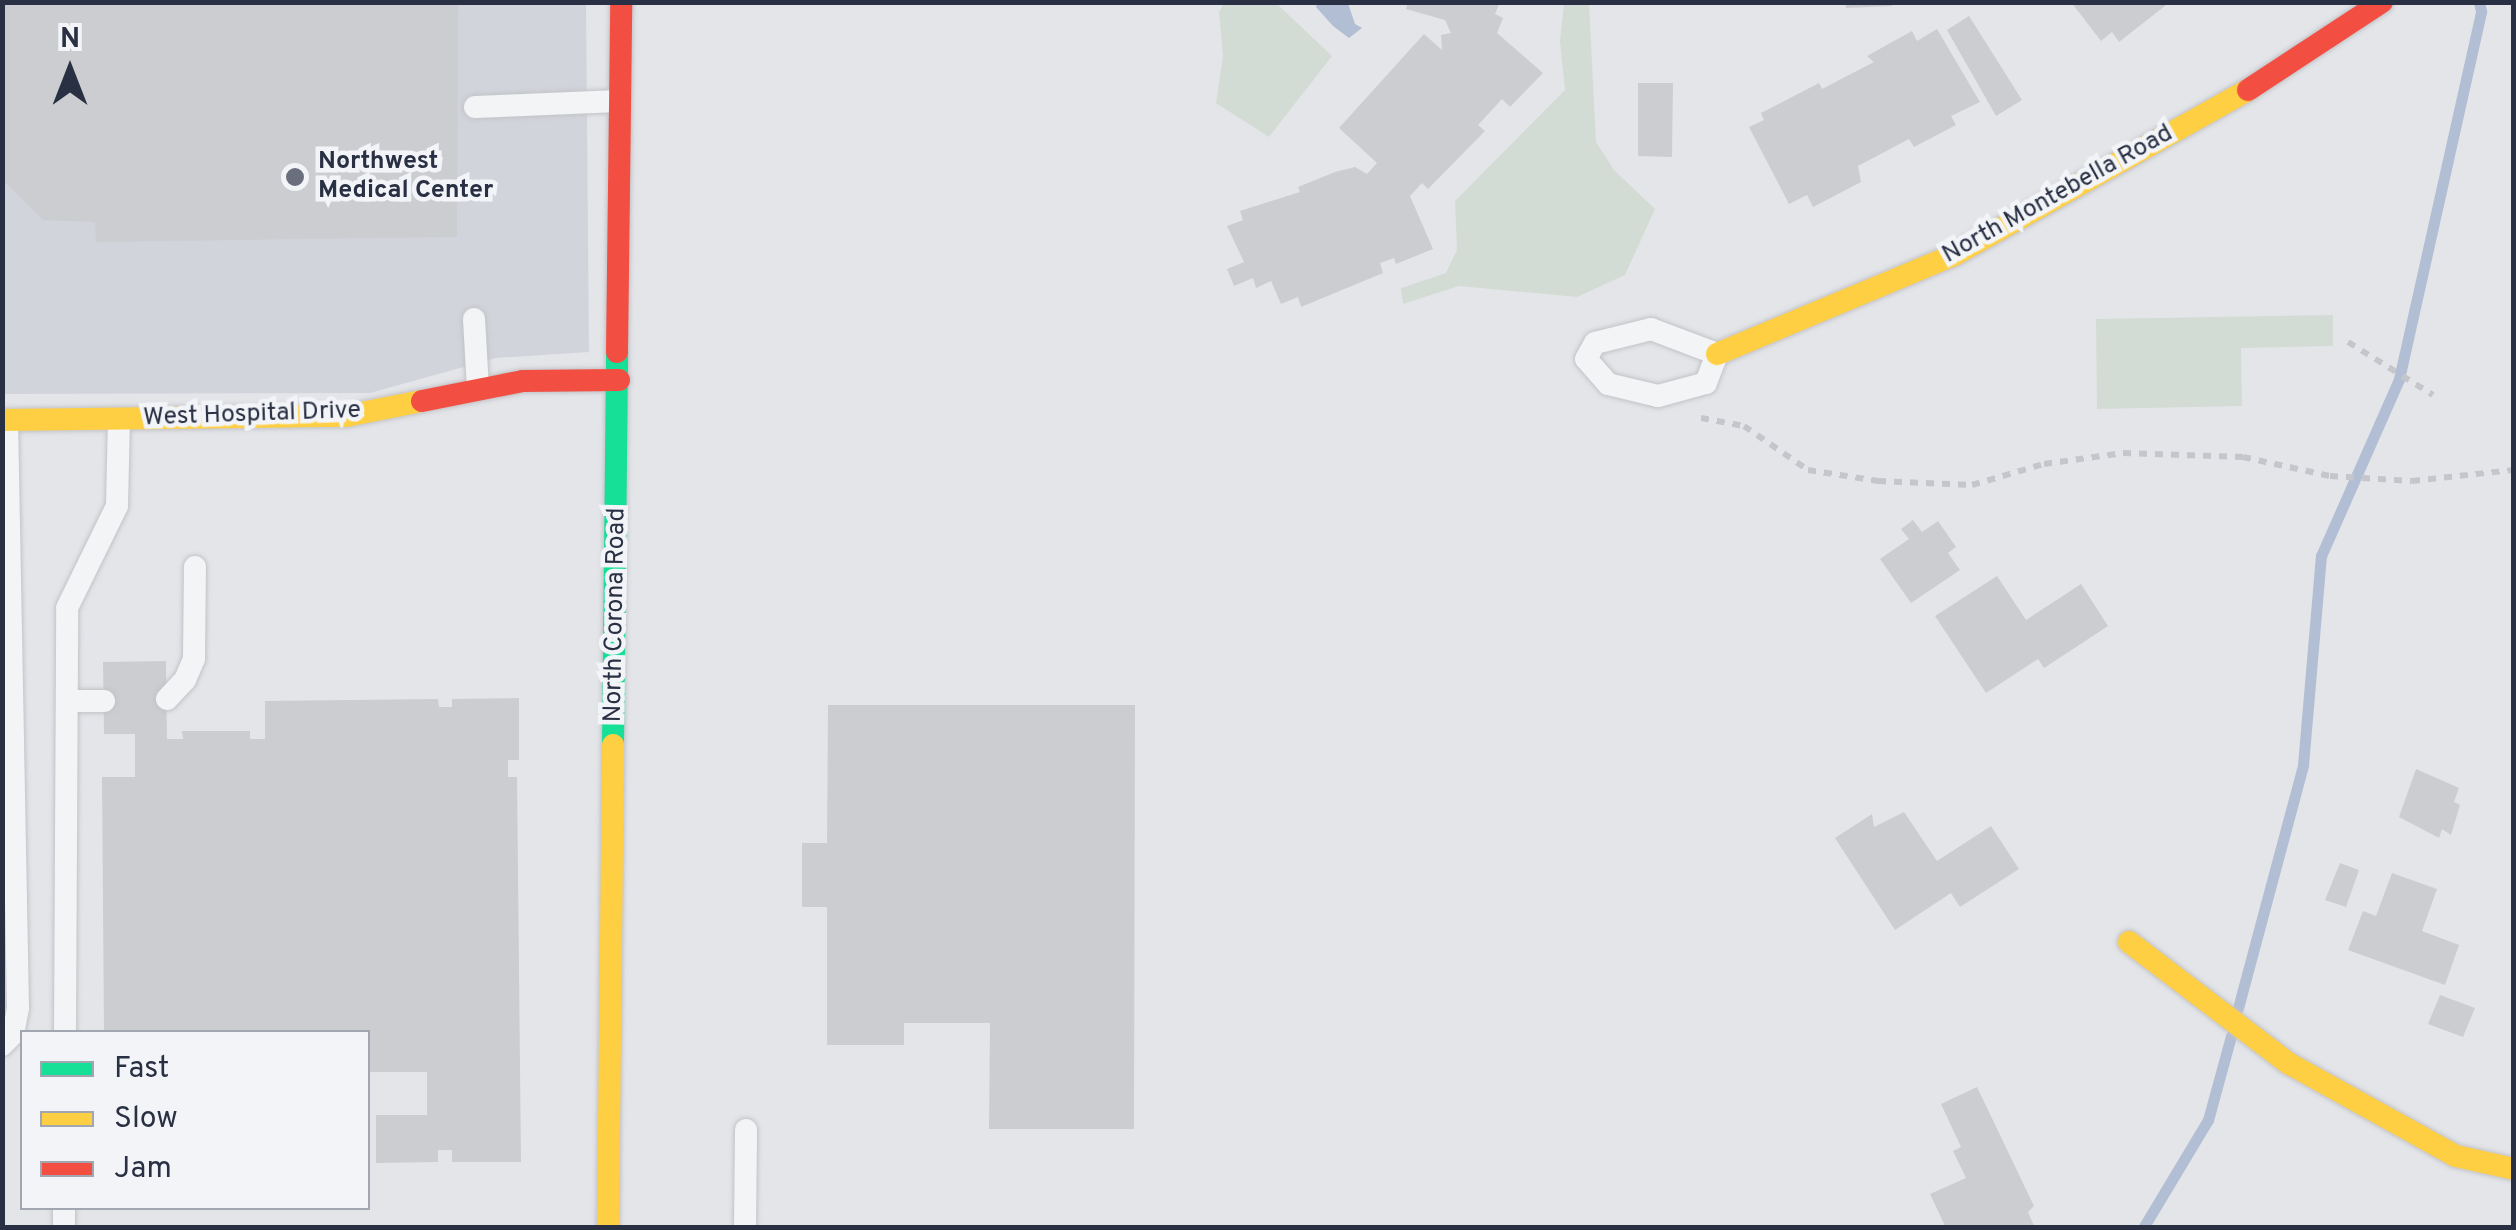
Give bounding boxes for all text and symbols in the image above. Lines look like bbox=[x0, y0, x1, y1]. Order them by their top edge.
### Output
north arrow bbox=[20, 20, 120, 120]
text: N bbox=[60, 22, 80, 58]
street label: North Montebella Road bbox=[1938, 119, 2178, 271]
place label: Northwest Medical Center bbox=[318, 148, 493, 207]
marker: Northwest Medical Center bbox=[282, 164, 308, 190]
street label: West Hospital Drive bbox=[143, 396, 361, 434]
street label: North Corona Road bbox=[599, 507, 633, 723]
legend bbox=[20, 1030, 370, 1210]
text: Fast bbox=[114, 1051, 169, 1088]
text: Slow bbox=[114, 1101, 178, 1138]
text: Jam bbox=[114, 1151, 172, 1188]

